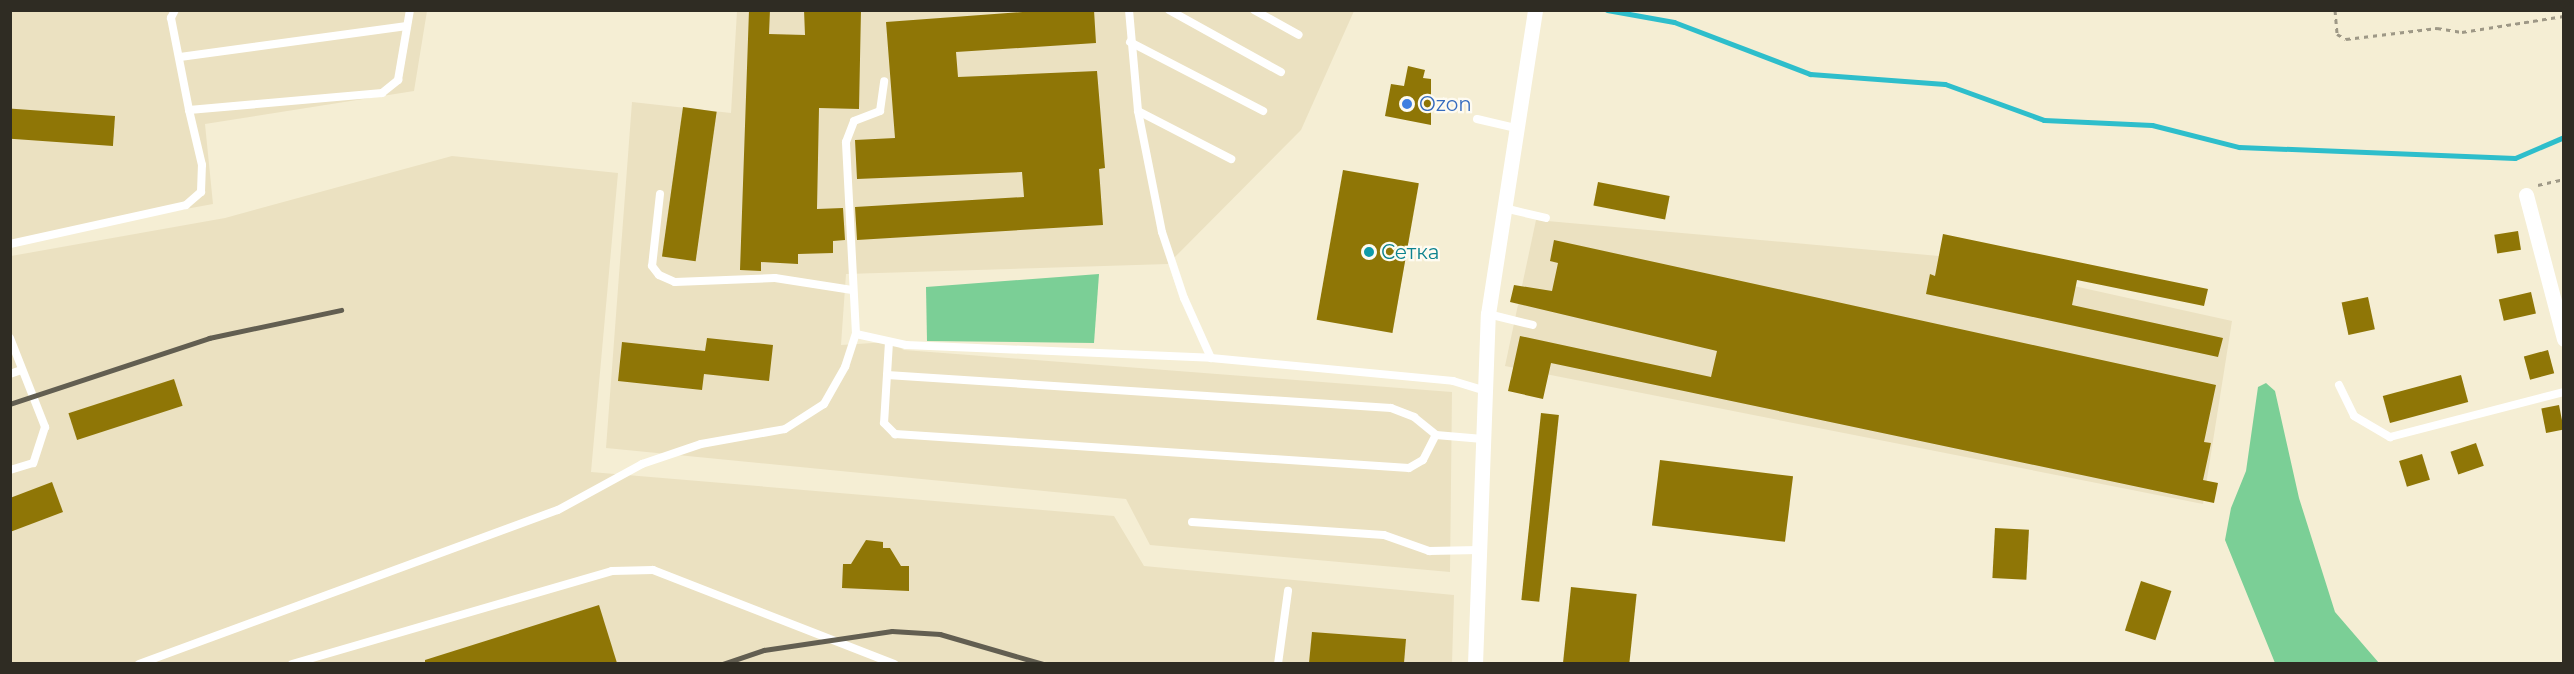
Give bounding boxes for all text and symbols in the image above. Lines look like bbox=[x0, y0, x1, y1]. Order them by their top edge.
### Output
place label: Ozon bbox=[1419, 92, 1472, 116]
marker: Ozon bbox=[1400, 97, 1414, 111]
place label: Сетка bbox=[1381, 240, 1439, 264]
marker: Сетка bbox=[1362, 245, 1376, 259]

